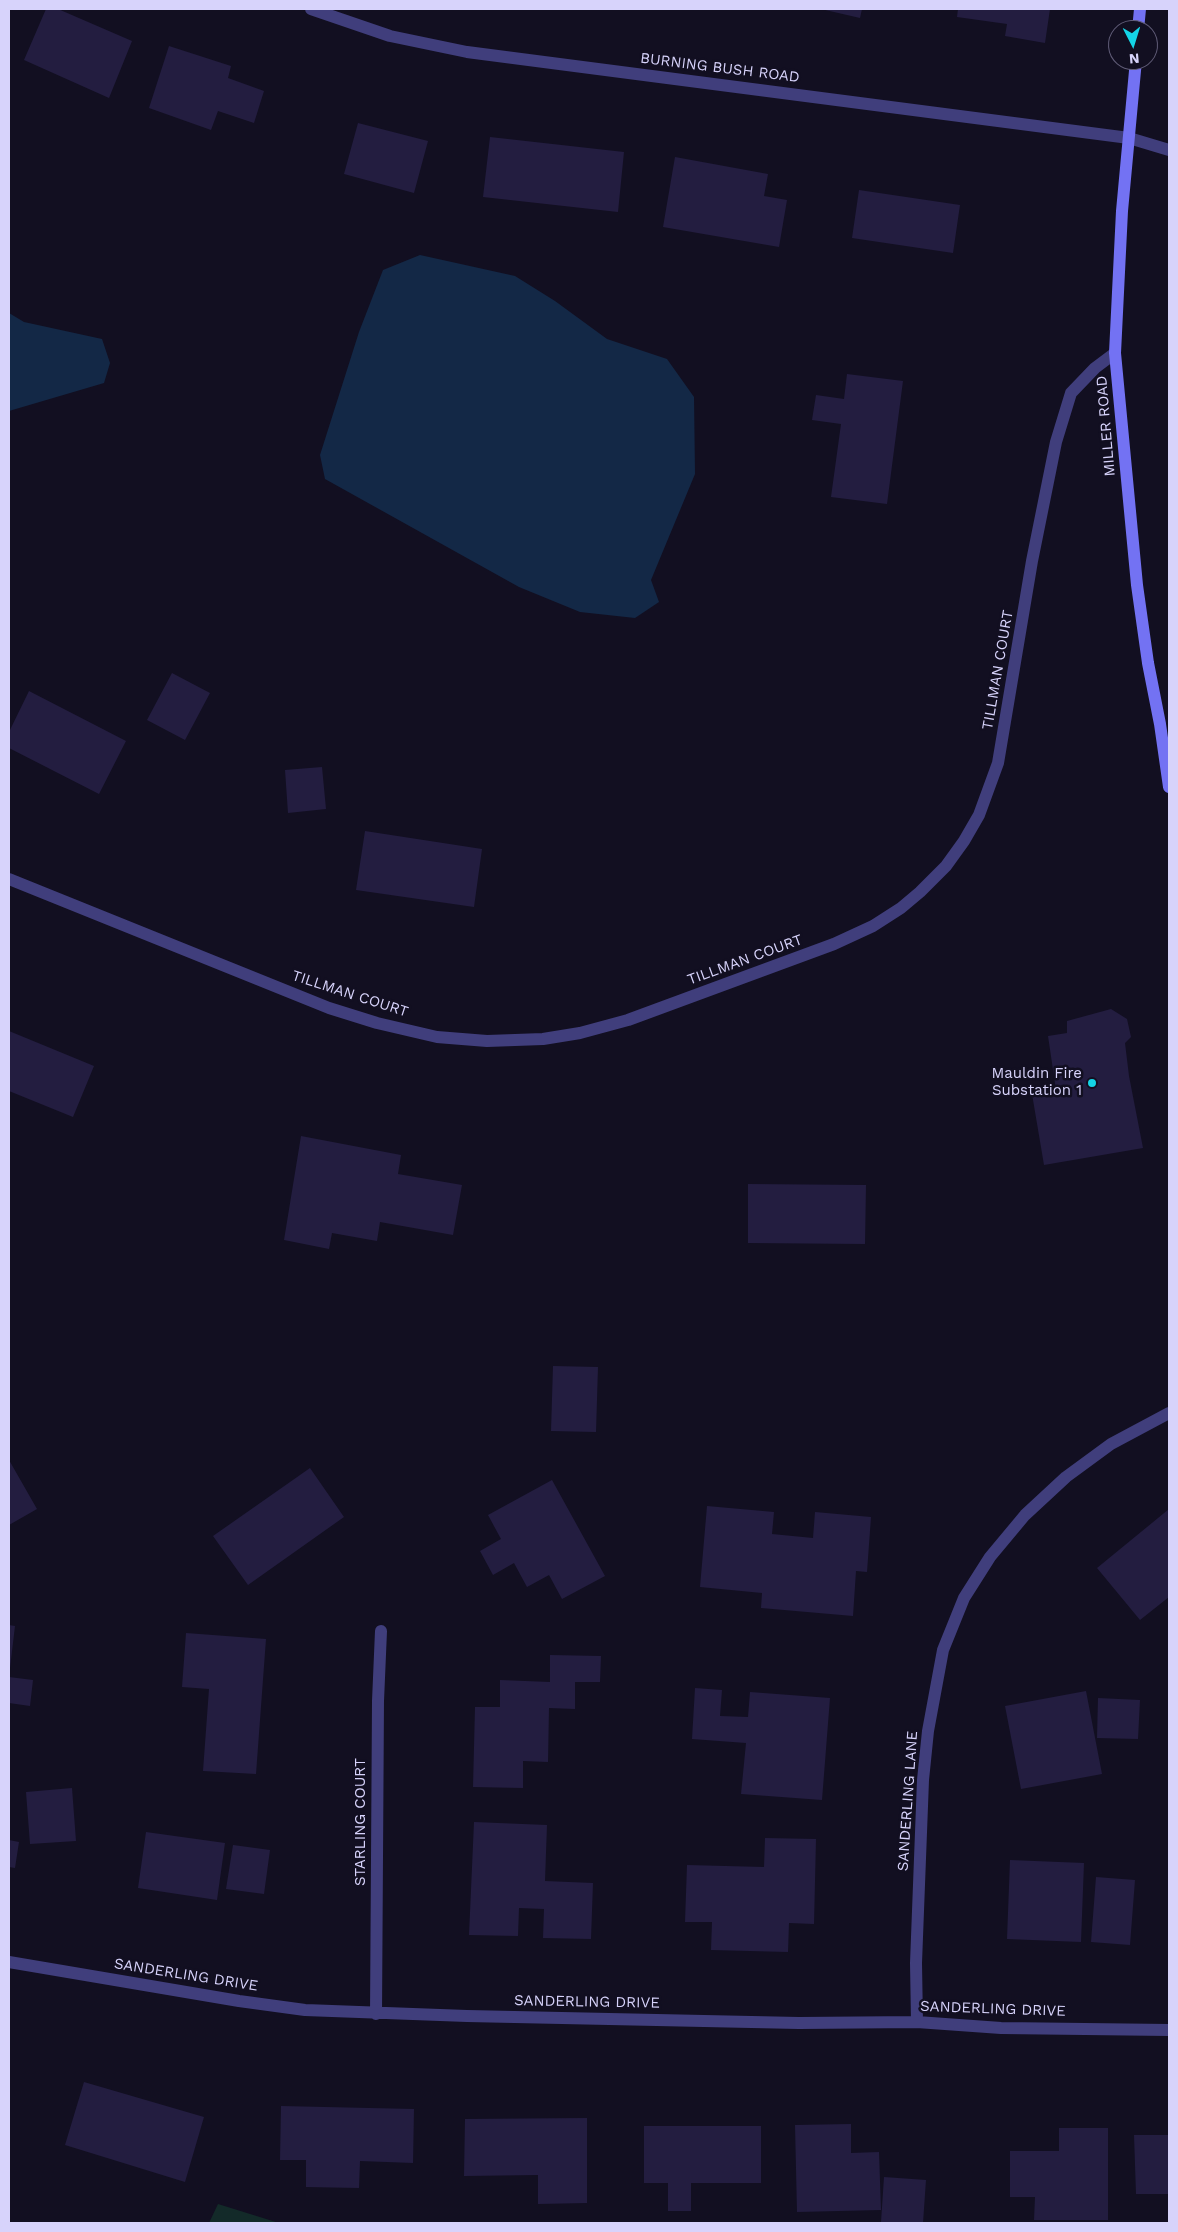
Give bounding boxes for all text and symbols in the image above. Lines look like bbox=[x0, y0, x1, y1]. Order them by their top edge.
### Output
north arrow bbox=[1108, 20, 1158, 70]
street label: BURNING BUSH ROAD bbox=[639, 49, 801, 87]
text: N bbox=[1128, 51, 1140, 67]
street label: MILLER ROAD bbox=[1093, 375, 1119, 477]
street label: TILLMAN COURT bbox=[979, 609, 1017, 731]
street label: TILLMAN COURT bbox=[685, 931, 805, 989]
street label: TILLMAN COURT bbox=[290, 967, 410, 1021]
place label: Mauldin Fire Substation 1 bbox=[991, 1065, 1082, 1100]
marker: Mauldin Fire Substation 1 bbox=[1086, 1077, 1098, 1089]
street label: SANDERLING LANE bbox=[894, 1730, 922, 1872]
street label: STARLING COURT bbox=[352, 1758, 370, 1886]
street label: SANDERLING DRIVE bbox=[113, 1955, 259, 1995]
street label: SANDERLING DRIVE bbox=[514, 1992, 660, 2012]
street label: SANDERLING DRIVE bbox=[920, 1997, 1066, 2021]

